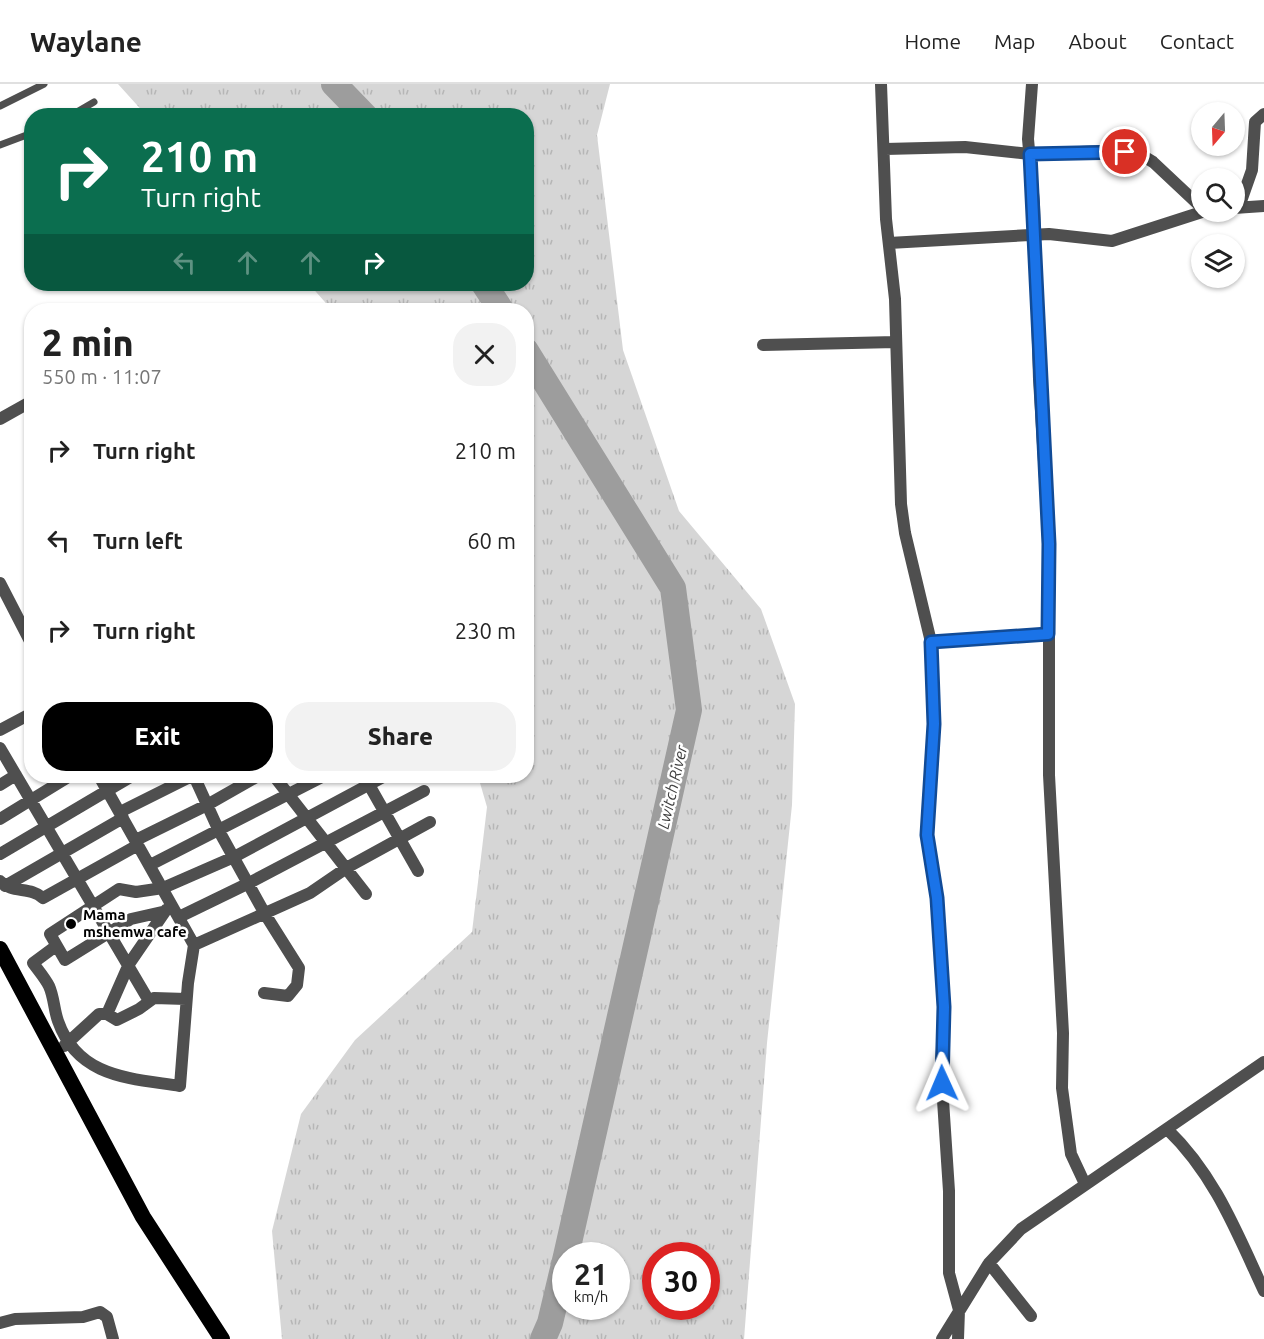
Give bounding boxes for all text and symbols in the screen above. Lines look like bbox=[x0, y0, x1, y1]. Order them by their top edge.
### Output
text: Waylane bbox=[30, 26, 142, 57]
text: Home bbox=[904, 29, 961, 53]
text: Map bbox=[994, 29, 1035, 53]
text: About bbox=[1068, 29, 1127, 53]
text: Contact bbox=[1160, 29, 1234, 53]
north arrow bbox=[1191, 102, 1245, 156]
map controls bbox=[1191, 102, 1245, 288]
pin bbox=[1099, 126, 1150, 177]
icon: right bbox=[42, 132, 120, 210]
text: 210 m bbox=[141, 133, 258, 180]
icon: arrive bbox=[1108, 135, 1141, 168]
button: search bbox=[1191, 168, 1245, 222]
text: Turn right bbox=[141, 182, 261, 212]
button: layers bbox=[1191, 234, 1245, 288]
icon: left bbox=[168, 246, 201, 279]
icon: ahead bbox=[231, 246, 264, 279]
icon: ahead bbox=[294, 246, 327, 279]
icon: right bbox=[357, 246, 390, 279]
text: 2 min bbox=[42, 322, 134, 363]
button: close bbox=[453, 323, 516, 386]
text: 550 m · 11:07 bbox=[42, 365, 162, 388]
icon: right bbox=[42, 434, 75, 467]
text: Turn right bbox=[93, 438, 195, 463]
text: 210 m bbox=[455, 438, 516, 463]
icon: left bbox=[42, 524, 75, 557]
text: Turn left bbox=[93, 528, 183, 553]
text: 60 m bbox=[467, 528, 516, 553]
icon: right bbox=[42, 614, 75, 647]
text: Turn right bbox=[93, 618, 195, 643]
text: 230 m bbox=[455, 618, 516, 643]
button: Exit bbox=[42, 702, 273, 771]
button: Share bbox=[285, 702, 516, 771]
water label: Lwitch River bbox=[654, 743, 691, 831]
place label: Mama mshemwa cafe bbox=[83, 906, 187, 940]
marker: Mama mshemwa cafe bbox=[64, 917, 78, 931]
position arrow bbox=[910, 1051, 974, 1115]
speed limit sign: 30 bbox=[642, 1242, 720, 1320]
text: 21 bbox=[574, 1257, 608, 1291]
text: km/h bbox=[574, 1288, 608, 1305]

